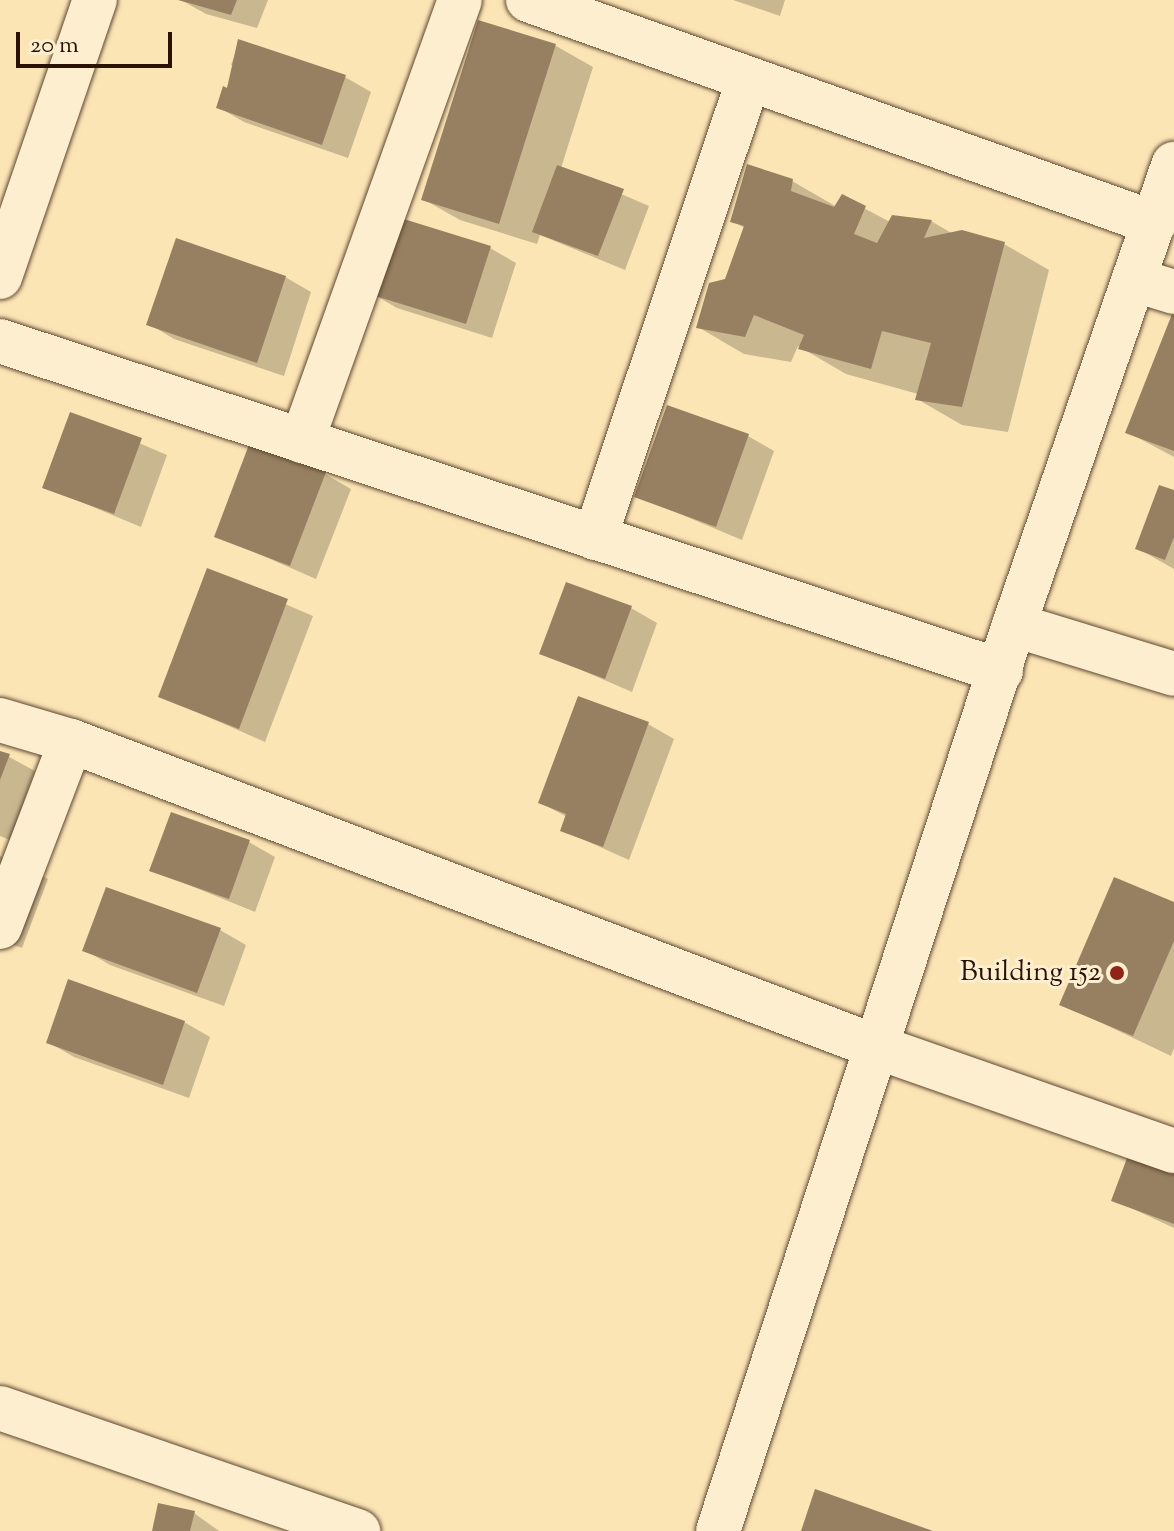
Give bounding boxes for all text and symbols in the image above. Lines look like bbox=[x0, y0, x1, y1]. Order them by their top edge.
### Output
scale bar bbox=[20, 16, 176, 66]
text: 20 m bbox=[30, 29, 79, 63]
place label: Building 152 bbox=[960, 956, 1101, 990]
marker: Building 152 bbox=[1108, 964, 1126, 982]

